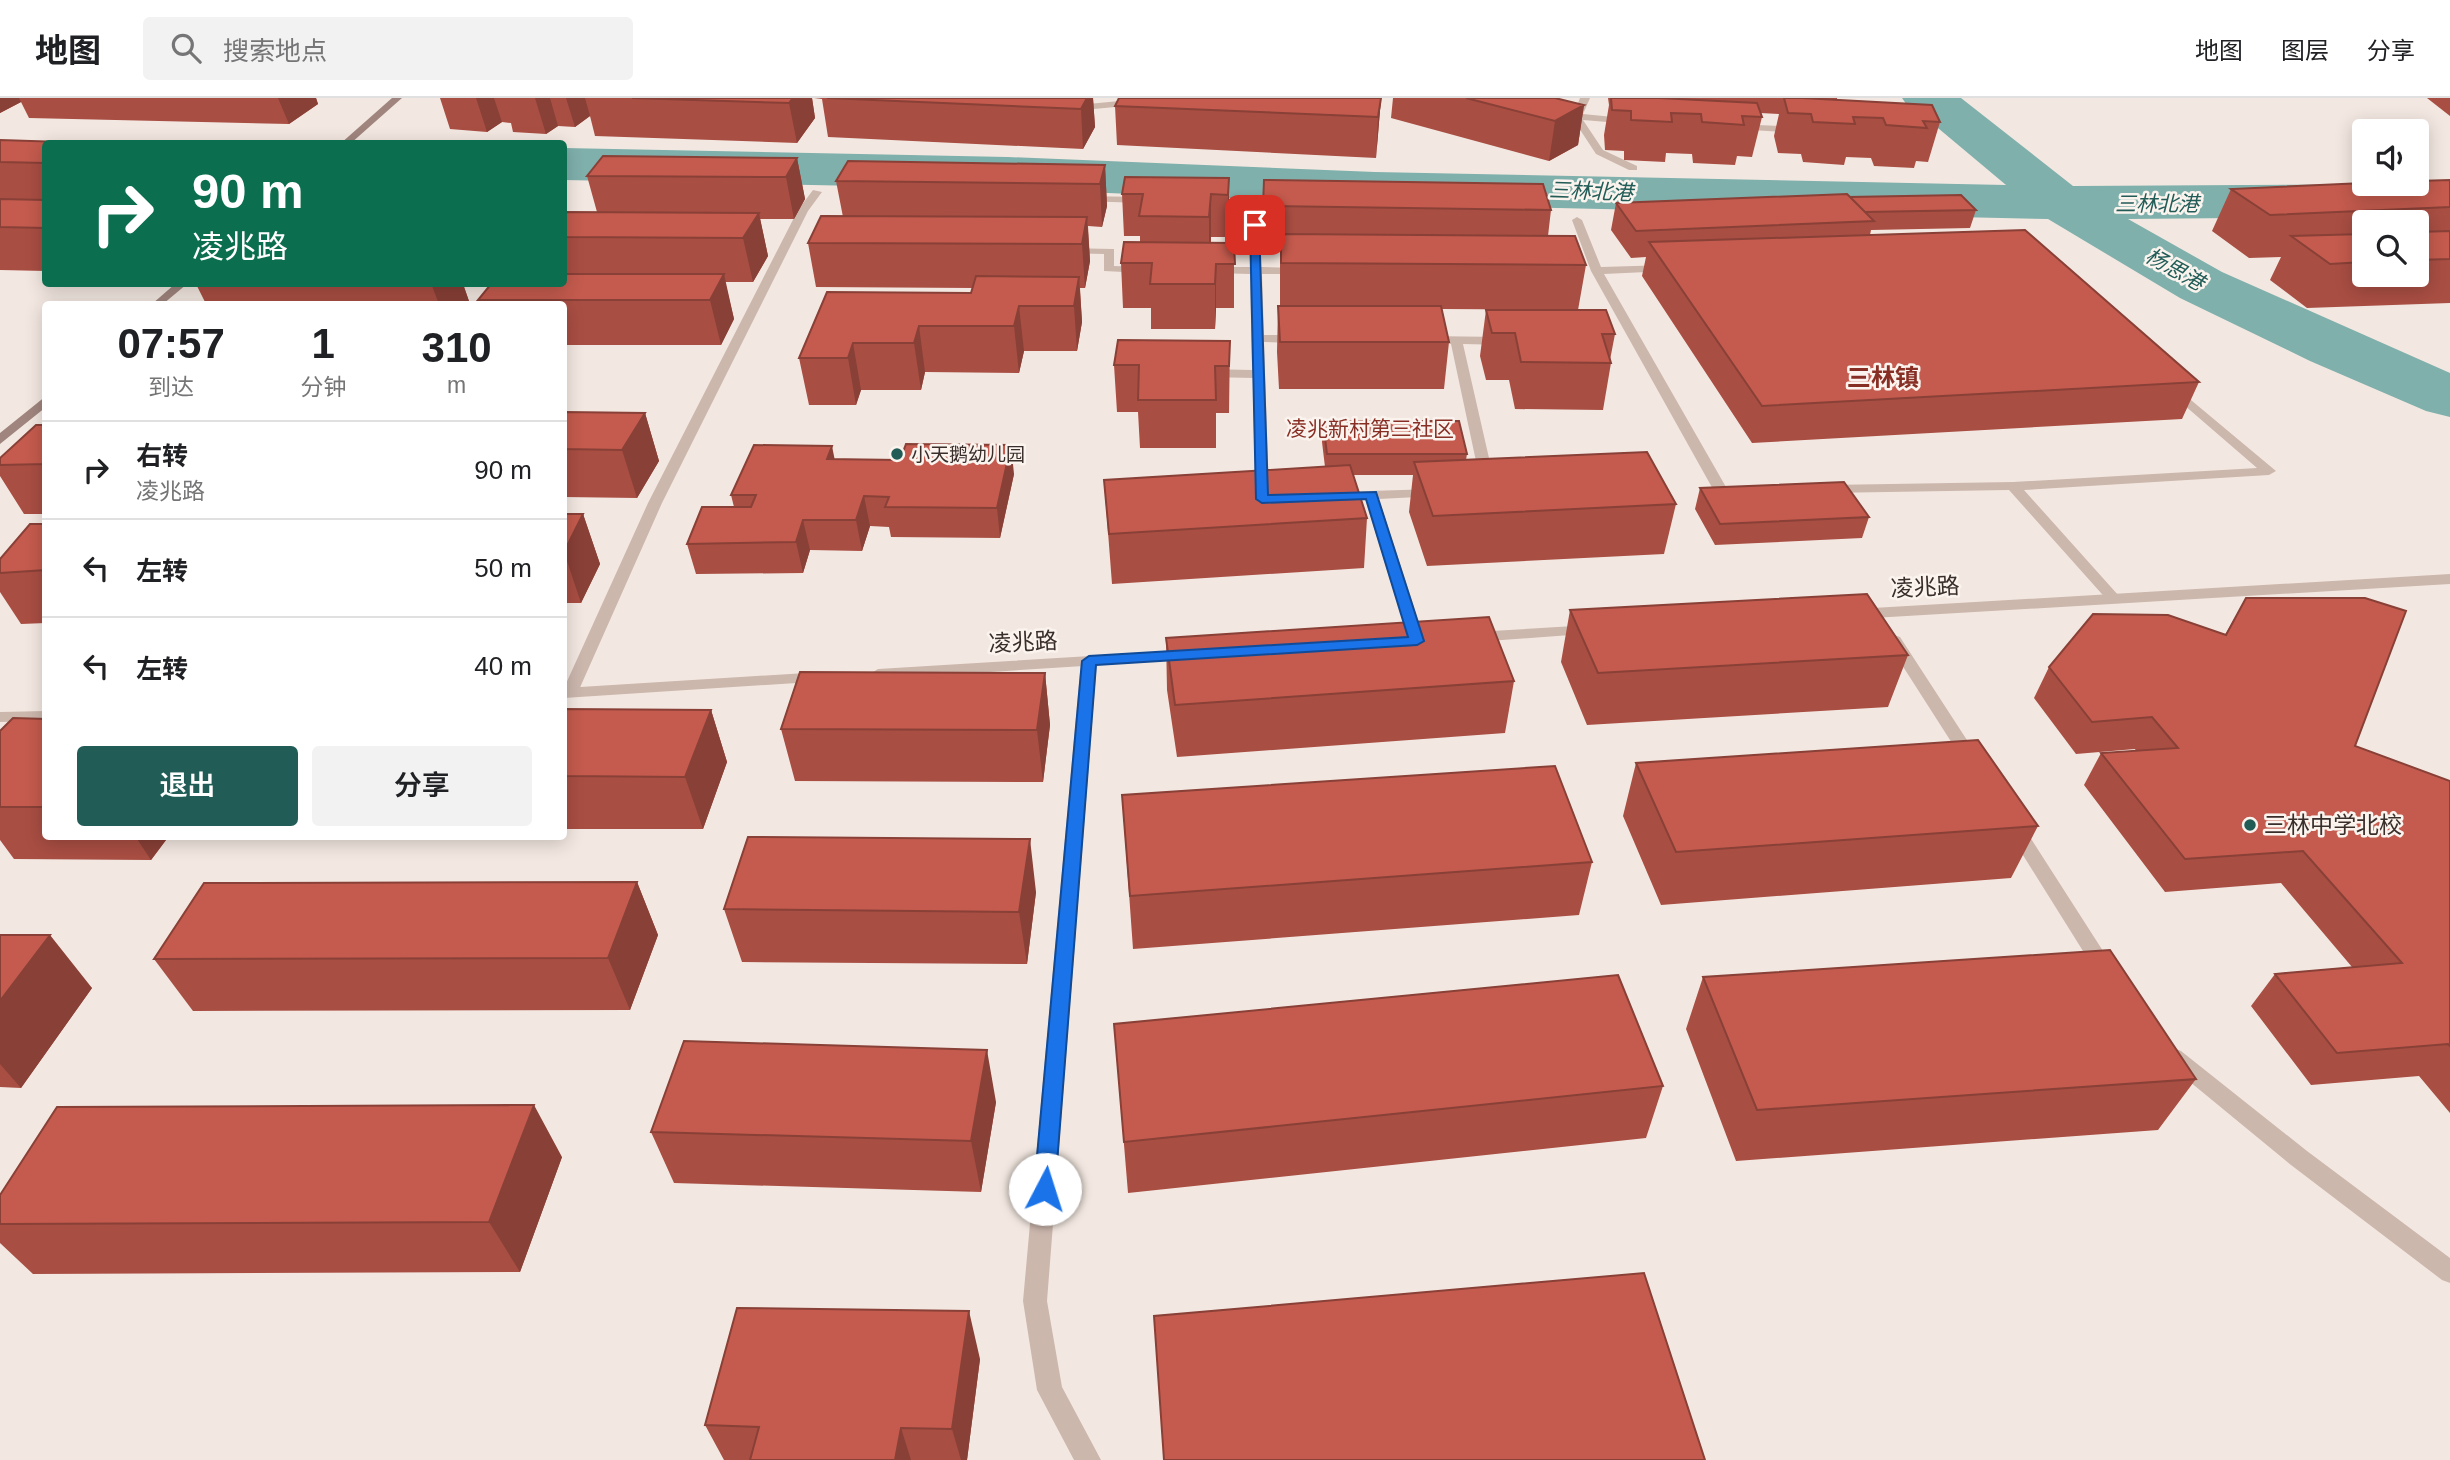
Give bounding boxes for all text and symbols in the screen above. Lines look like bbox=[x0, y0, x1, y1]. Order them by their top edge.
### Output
search box bbox=[143, 17, 633, 80]
icon: search bbox=[167, 29, 205, 67]
text: 地图 bbox=[35, 32, 101, 69]
text: 搜索地点 bbox=[223, 36, 327, 66]
text: 地图 bbox=[2195, 37, 2243, 64]
text: 图层 bbox=[2281, 37, 2329, 64]
text: 分享 bbox=[2367, 37, 2415, 64]
map controls bbox=[2352, 119, 2429, 287]
button: sound bbox=[2352, 119, 2429, 196]
text: 90 m bbox=[192, 164, 304, 218]
icon: right bbox=[77, 168, 168, 259]
water label: 三林北港 bbox=[1549, 178, 1636, 204]
water label: 三林北港 bbox=[2115, 192, 2202, 215]
pin bbox=[1225, 195, 1285, 255]
icon: arrive bbox=[1236, 206, 1274, 244]
button: search bbox=[2352, 210, 2429, 287]
text: 凌兆路 bbox=[192, 229, 288, 265]
water label: 杨思港 bbox=[2142, 244, 2211, 296]
text: 07:57 bbox=[117, 320, 225, 367]
text: 1 bbox=[311, 320, 335, 367]
text: 310 bbox=[422, 324, 492, 371]
district label: 三林镇 bbox=[1847, 364, 1919, 391]
text: m bbox=[447, 372, 466, 398]
text: 到达 bbox=[148, 374, 194, 400]
text: 分钟 bbox=[300, 374, 346, 400]
district label: 凌兆新村第三社区 bbox=[1286, 417, 1454, 440]
text: 右转 bbox=[136, 441, 188, 471]
place label: 小天鹅幼儿园 bbox=[911, 444, 1025, 465]
marker: 小天鹅幼儿园 bbox=[889, 446, 905, 462]
icon: right bbox=[77, 451, 115, 489]
text: 90 m bbox=[474, 455, 532, 485]
text: 凌兆路 bbox=[136, 478, 205, 504]
icon: left bbox=[77, 549, 115, 587]
text: 50 m bbox=[474, 553, 532, 583]
text: 左转 bbox=[136, 556, 188, 586]
street label: 凌兆路 bbox=[1890, 572, 1960, 602]
street label: 凌兆路 bbox=[988, 627, 1058, 657]
icon: left bbox=[77, 647, 115, 685]
text: 40 m bbox=[474, 651, 532, 681]
text: 左转 bbox=[136, 654, 188, 684]
button: 退出 bbox=[77, 746, 298, 826]
button: 分享 bbox=[312, 746, 532, 826]
place label: 三林中学北校 bbox=[2264, 812, 2402, 838]
marker: 三林中学北校 bbox=[2242, 817, 2258, 833]
position arrow bbox=[1008, 1152, 1082, 1226]

